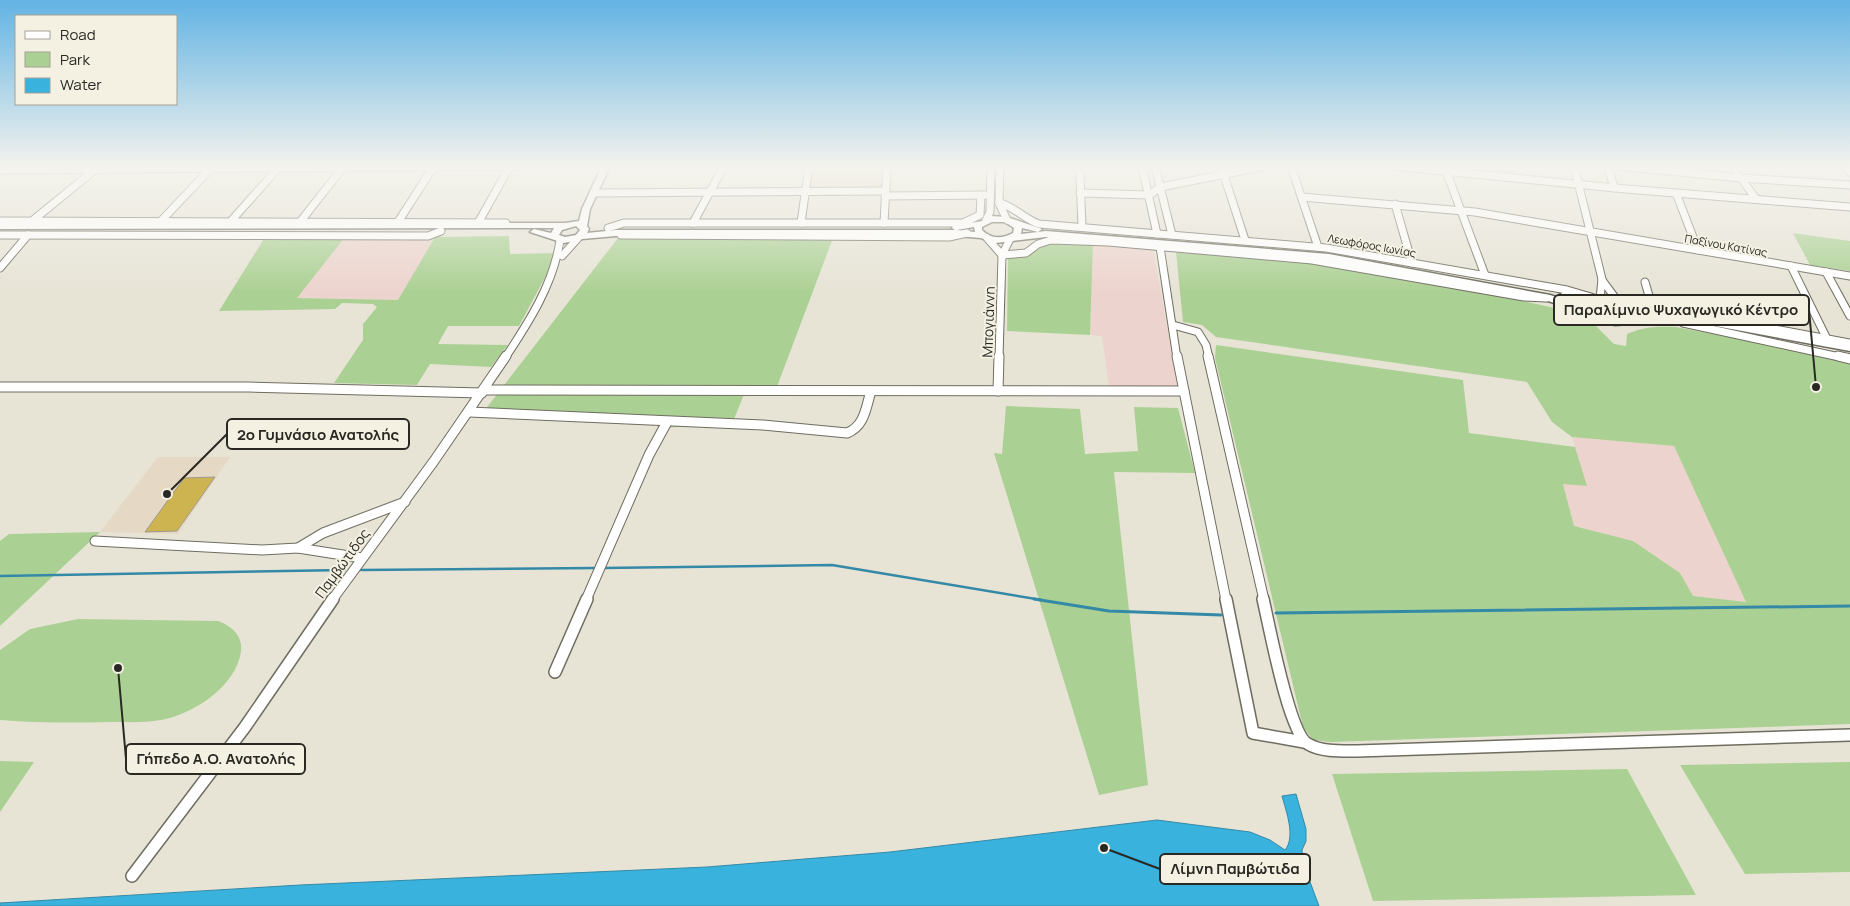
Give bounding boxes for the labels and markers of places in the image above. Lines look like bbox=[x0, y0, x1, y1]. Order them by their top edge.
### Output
callout: Παραλίμνιο Ψυχαγωγικό Κέντρο bbox=[1554, 295, 1809, 325]
callout: 2ο Γυμνάσιο Ανατολής bbox=[227, 419, 409, 449]
callout: Γήπεδο Α.Ο. Ανατολής bbox=[126, 744, 305, 774]
callout: Λίμνη Παμβώτιδα bbox=[1160, 854, 1310, 884]

